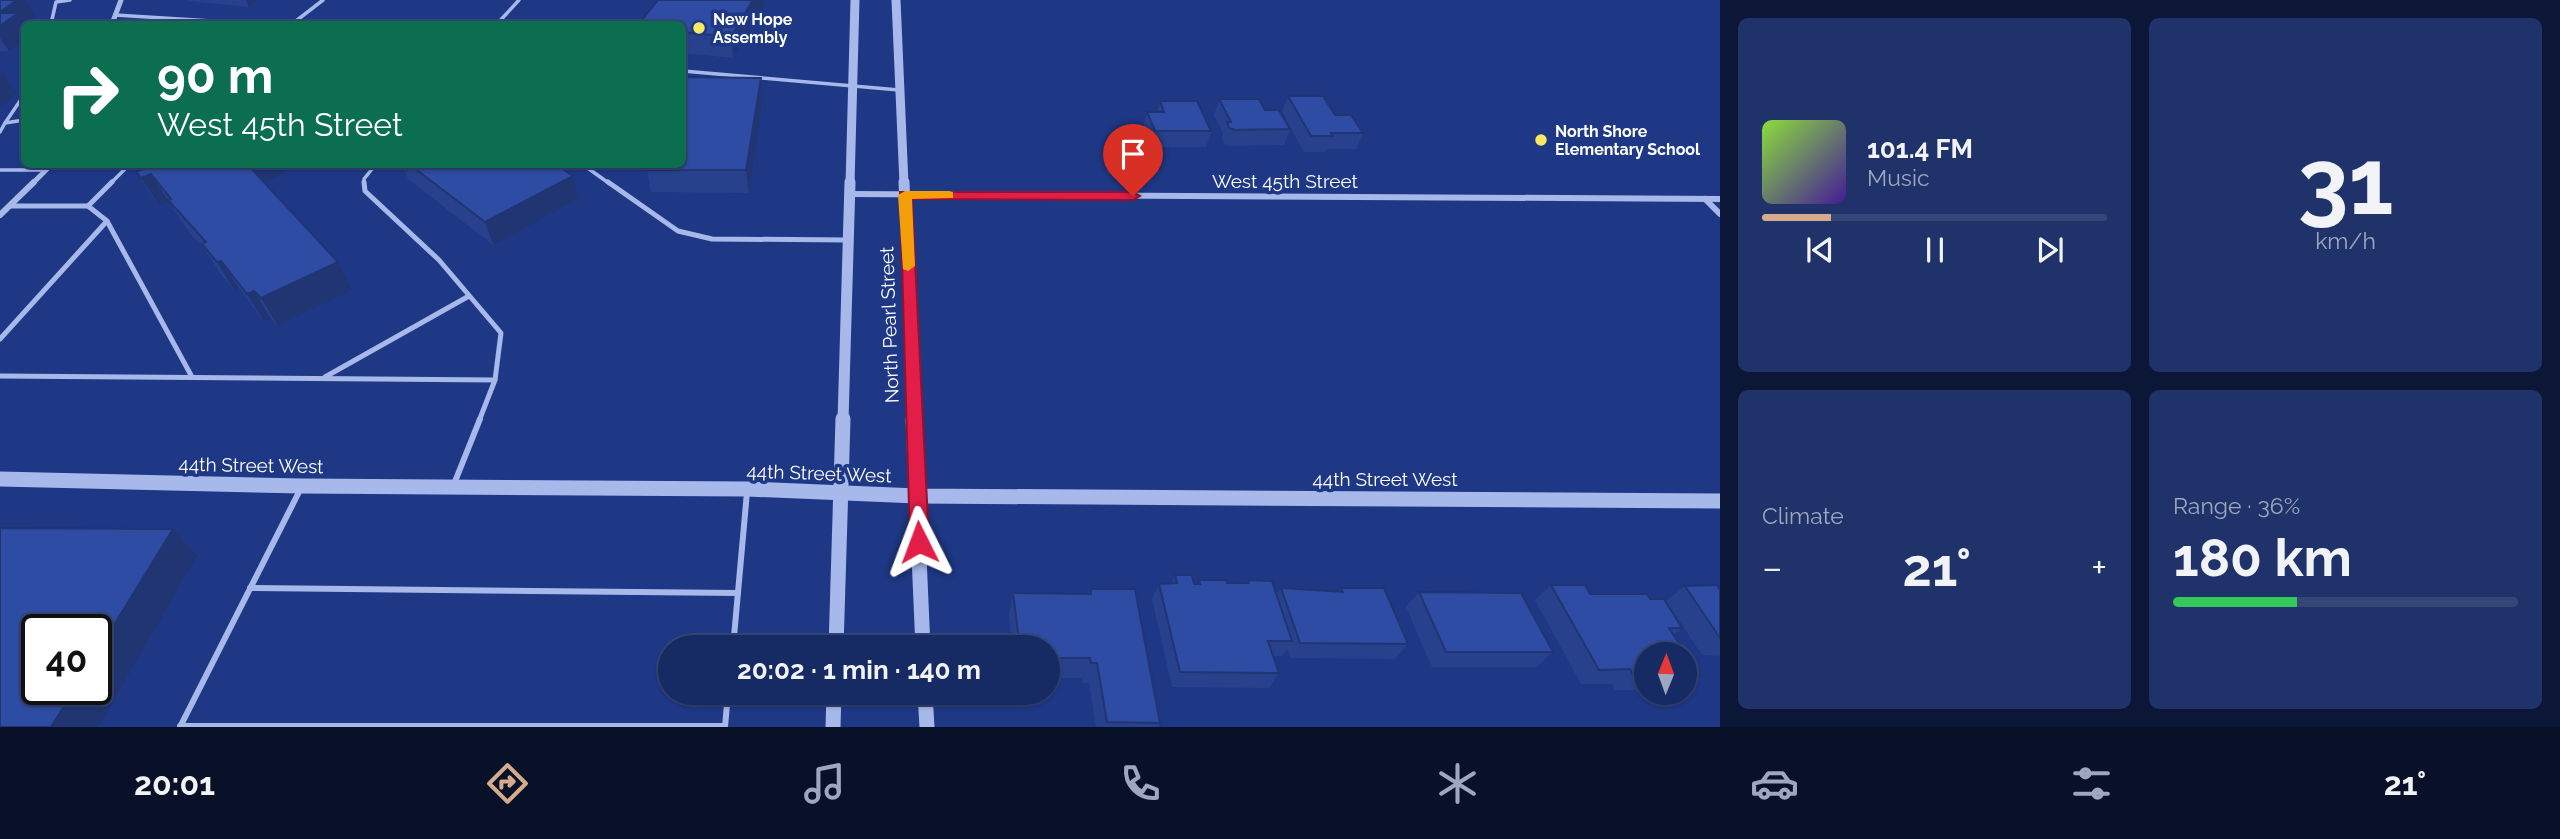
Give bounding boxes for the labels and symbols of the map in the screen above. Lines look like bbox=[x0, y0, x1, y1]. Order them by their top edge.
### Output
place label: New Hope Assembly bbox=[713, 10, 793, 47]
marker: New Hope Assembly bbox=[691, 20, 707, 36]
place label: North Shore Elementary School bbox=[1555, 122, 1701, 159]
pin bbox=[1103, 124, 1163, 196]
marker: North Shore Elementary School bbox=[1533, 132, 1549, 148]
street label: West 45th Street bbox=[1212, 170, 1359, 192]
street label: North Pearl Street bbox=[875, 246, 903, 404]
street label: 44th Street West bbox=[178, 453, 324, 477]
street label: 44th Street West bbox=[746, 459, 893, 487]
street label: 44th Street West bbox=[1312, 468, 1458, 490]
position arrow bbox=[882, 505, 956, 579]
speed limit sign: 40 bbox=[21, 614, 112, 705]
north arrow bbox=[1634, 642, 1698, 705]

